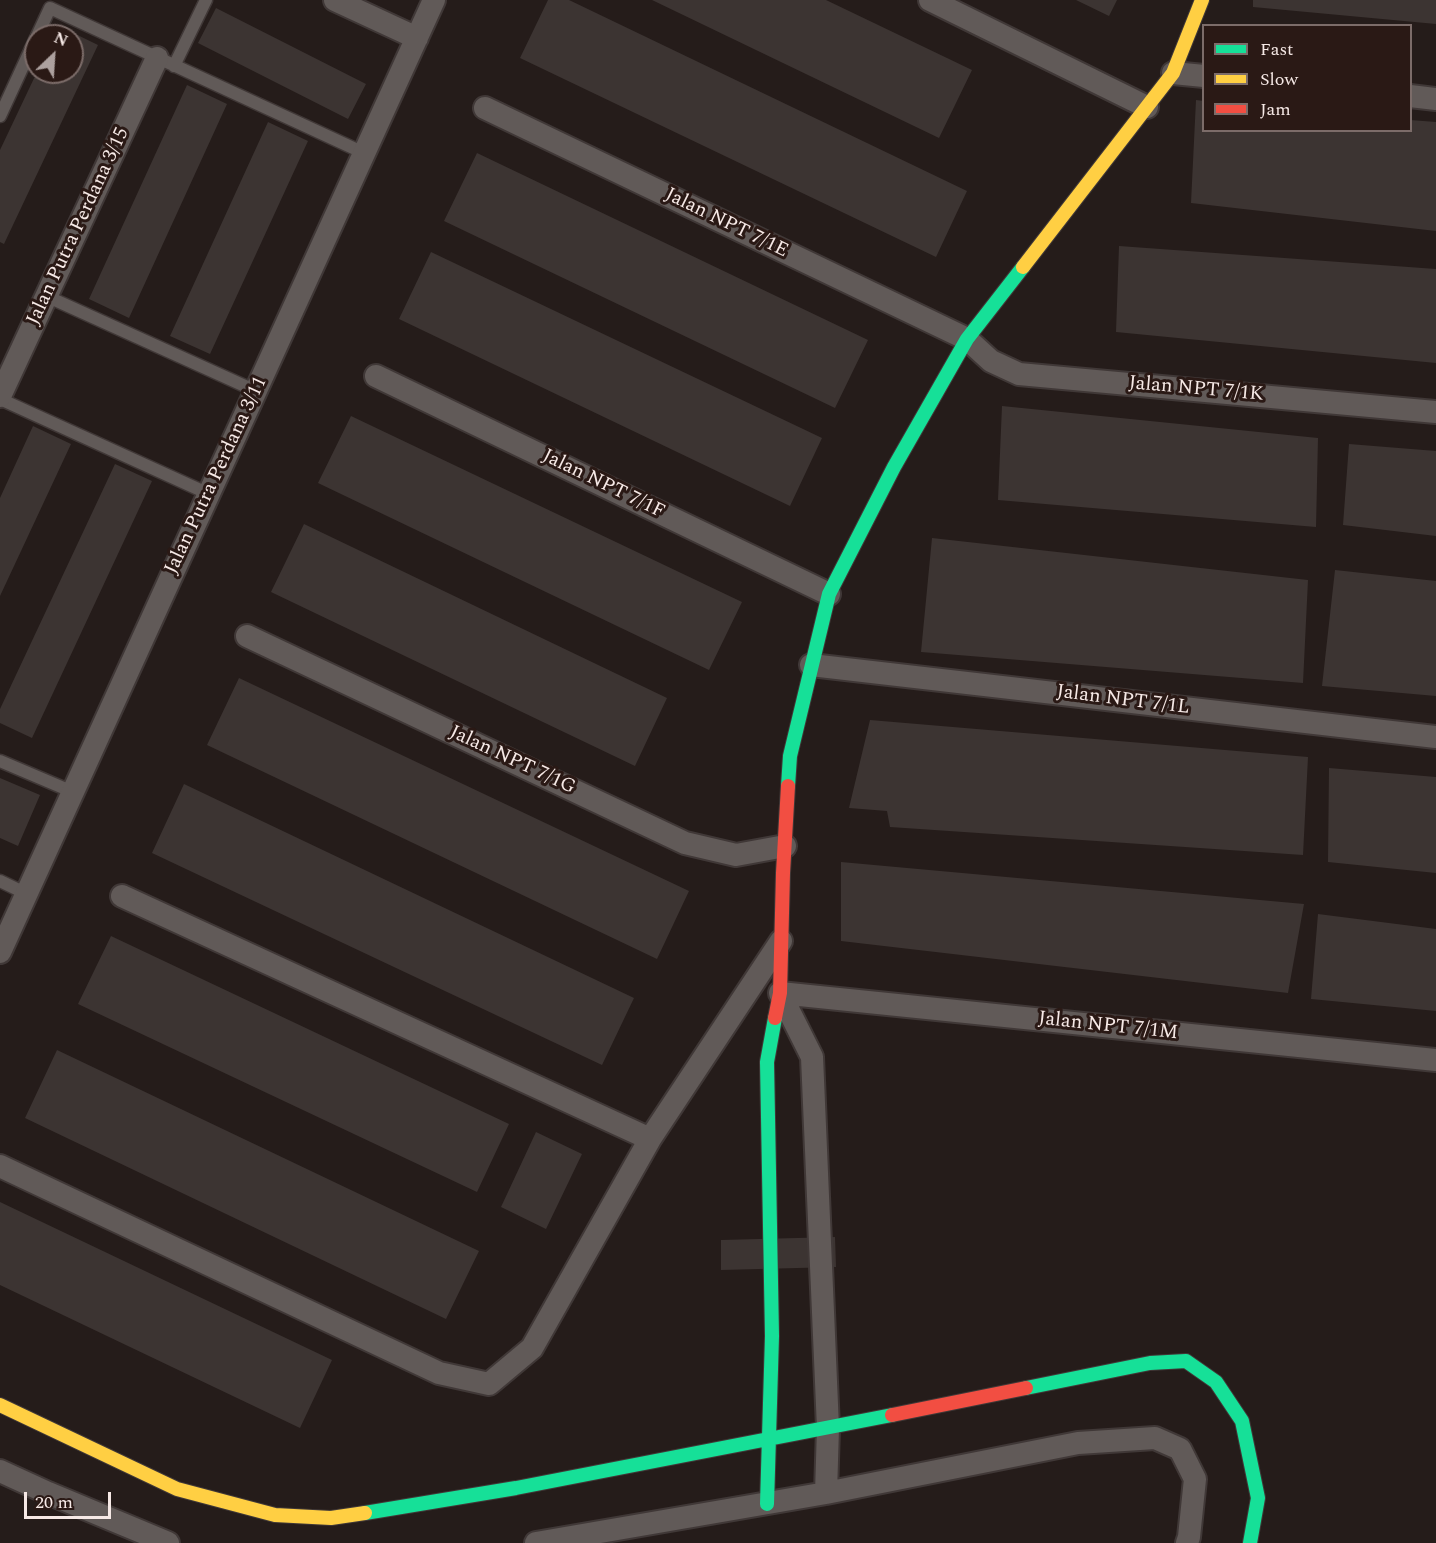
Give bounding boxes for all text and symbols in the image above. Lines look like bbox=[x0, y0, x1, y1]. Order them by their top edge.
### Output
north arrow bbox=[24, 24, 84, 84]
legend bbox=[1202, 24, 1412, 132]
text: N bbox=[50, 26, 72, 53]
text: Fast bbox=[1260, 36, 1293, 63]
text: Slow bbox=[1260, 66, 1298, 93]
text: Jam bbox=[1260, 96, 1291, 123]
street label: Jalan Putra Perdana 3/15 bbox=[23, 124, 135, 330]
street label: Jalan NPT 7/1E bbox=[660, 184, 792, 264]
street label: Jalan NPT 7/1K bbox=[1127, 372, 1265, 408]
street label: Jalan Putra Perdana 3/11 bbox=[161, 373, 273, 579]
street label: Jalan NPT 7/1F bbox=[538, 445, 668, 525]
street label: Jalan NPT 7/1L bbox=[1055, 681, 1191, 721]
street label: Jalan NPT 7/1G bbox=[445, 721, 579, 801]
street label: Jalan NPT 7/1M bbox=[1037, 1008, 1179, 1046]
scale bar bbox=[27, 1480, 114, 1518]
text: 20 m bbox=[35, 1489, 73, 1516]

